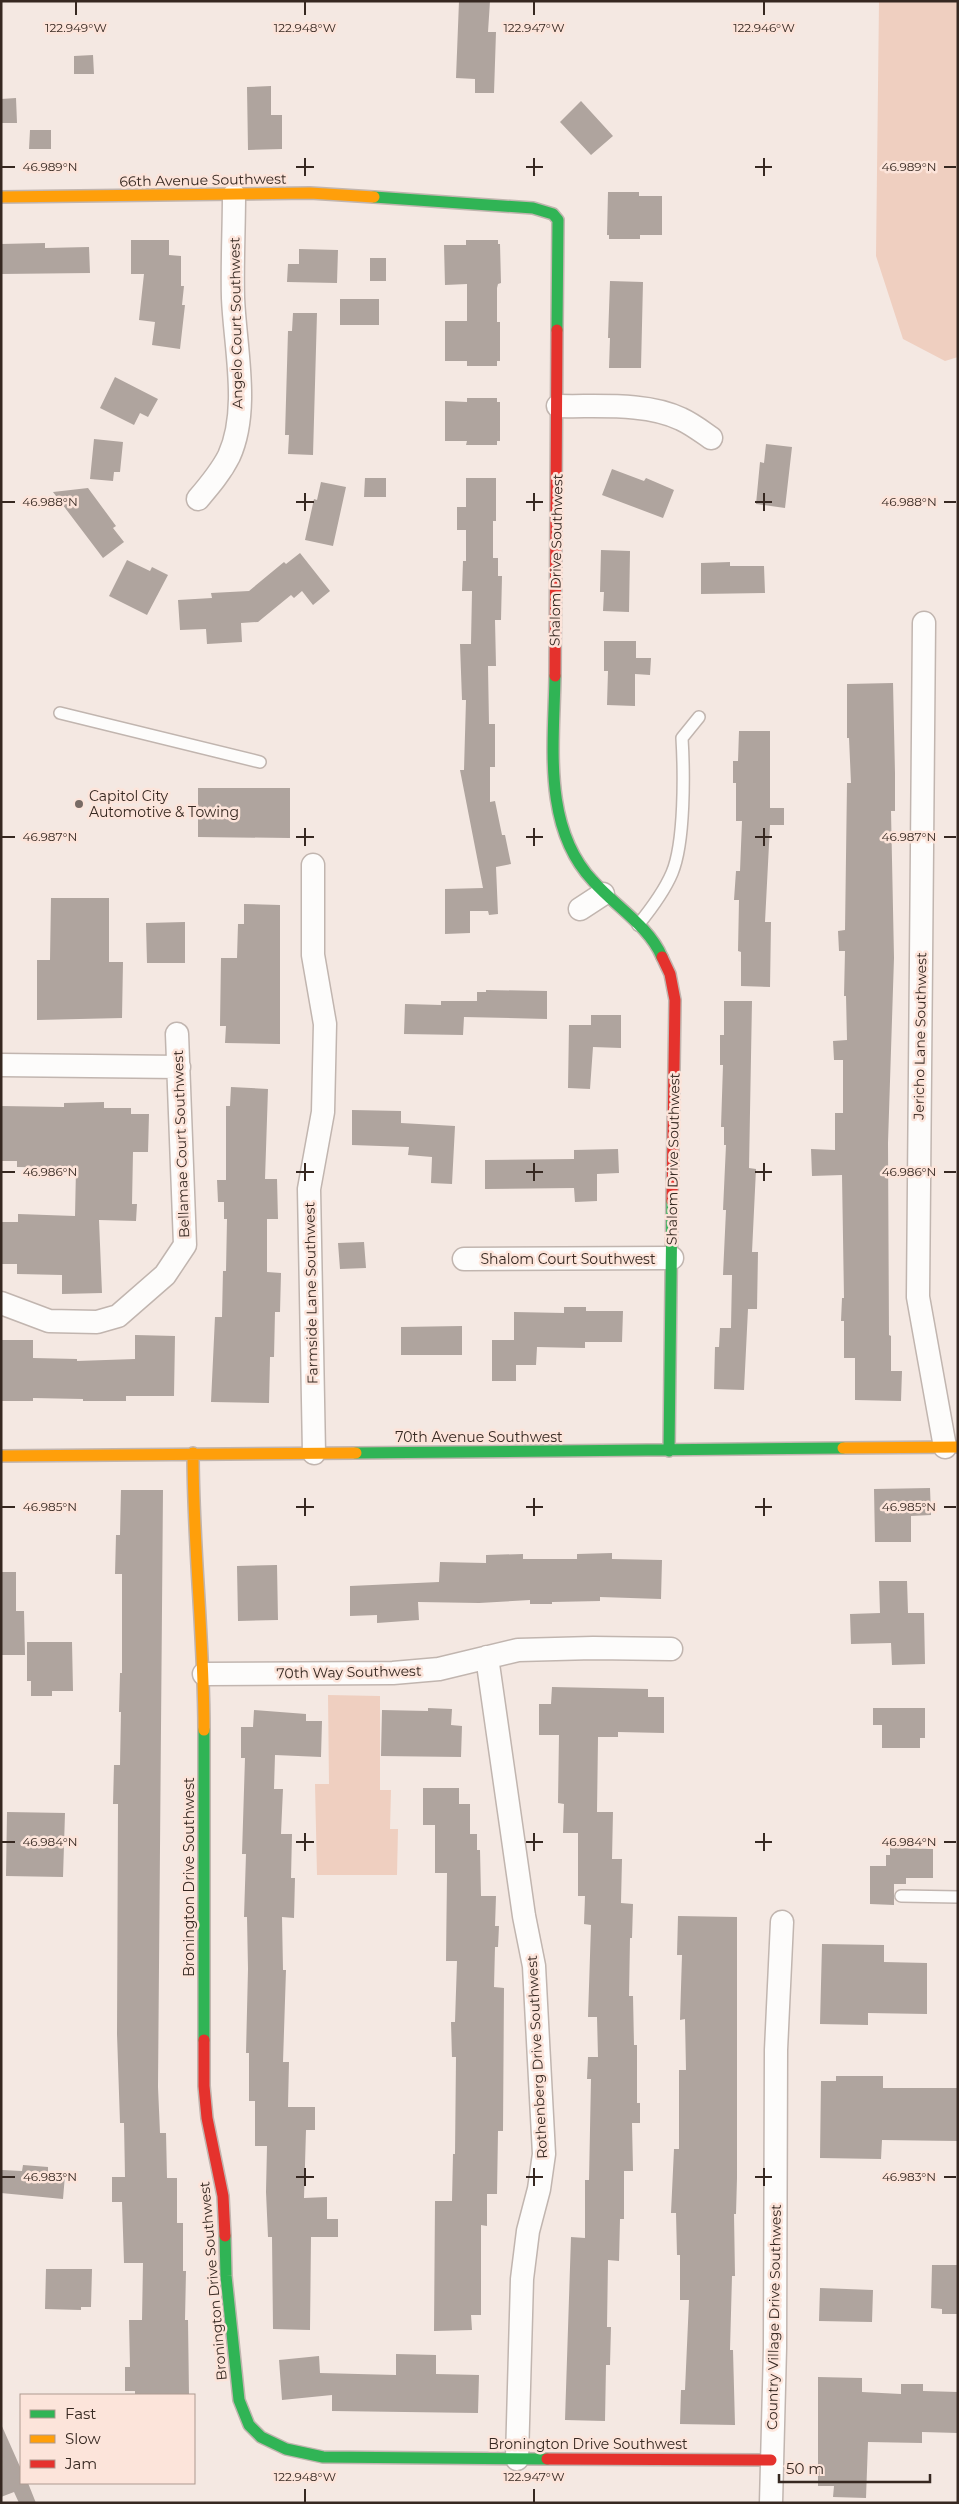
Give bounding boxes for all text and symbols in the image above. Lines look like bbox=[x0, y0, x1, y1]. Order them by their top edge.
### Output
text: 122.949°W bbox=[45, 20, 107, 35]
text: 122.948°W bbox=[274, 20, 336, 35]
text: 122.947°W bbox=[503, 20, 565, 35]
text: 122.946°W bbox=[733, 20, 795, 35]
text: 46.989°N bbox=[23, 159, 78, 174]
text: 46.989°N bbox=[882, 159, 937, 174]
street label: 66th Avenue Southwest bbox=[119, 170, 287, 190]
street label: Angelo Court Southwest bbox=[225, 237, 246, 409]
street label: Shalom Drive Southwest bbox=[545, 473, 567, 646]
text: 46.988°N bbox=[22, 494, 78, 509]
text: 46.988°N bbox=[881, 494, 937, 509]
place label: Capitol City Automotive & Towing bbox=[89, 787, 239, 821]
marker: Capitol City Automotive & Towing bbox=[73, 798, 85, 810]
text: 46.987°N bbox=[23, 829, 77, 844]
text: 46.987°N bbox=[882, 829, 936, 844]
street label: Jericho Lane Southwest bbox=[910, 952, 930, 1121]
street label: Bellamae Court Southwest bbox=[169, 1049, 193, 1238]
street label: Shalom Drive Southwest bbox=[662, 1072, 684, 1245]
text: 46.986°N bbox=[23, 1164, 77, 1179]
text: 46.986°N bbox=[882, 1164, 936, 1179]
street label: Farmside Lane Southwest bbox=[300, 1201, 322, 1384]
street label: Shalom Court Southwest bbox=[480, 1250, 656, 1268]
street label: 70th Avenue Southwest bbox=[395, 1428, 563, 1446]
text: 46.985°N bbox=[23, 1499, 77, 1514]
text: 46.985°N bbox=[882, 1499, 936, 1514]
street label: 70th Way Southwest bbox=[276, 1662, 422, 1682]
street label: Bronington Drive Southwest bbox=[180, 1777, 198, 1977]
text: 46.984°N bbox=[22, 1834, 78, 1849]
text: 46.984°N bbox=[881, 1834, 937, 1849]
street label: Rothenberg Drive Southwest bbox=[523, 1954, 551, 2159]
text: 46.983°N bbox=[23, 2169, 77, 2184]
text: 46.983°N bbox=[882, 2169, 936, 2184]
street label: Bronington Drive Southwest bbox=[195, 2180, 231, 2381]
street label: Country Village Drive Southwest bbox=[763, 2204, 785, 2430]
legend bbox=[20, 2394, 195, 2484]
text: Fast bbox=[65, 2404, 96, 2423]
text: Slow bbox=[65, 2429, 101, 2448]
street label: Bronington Drive Southwest bbox=[488, 2435, 688, 2453]
scale bar bbox=[779, 2452, 930, 2484]
text: Jam bbox=[64, 2454, 97, 2473]
text: 50 m bbox=[786, 2459, 824, 2478]
text: 122.948°W bbox=[274, 2469, 336, 2484]
text: 122.947°W bbox=[503, 2469, 565, 2484]

